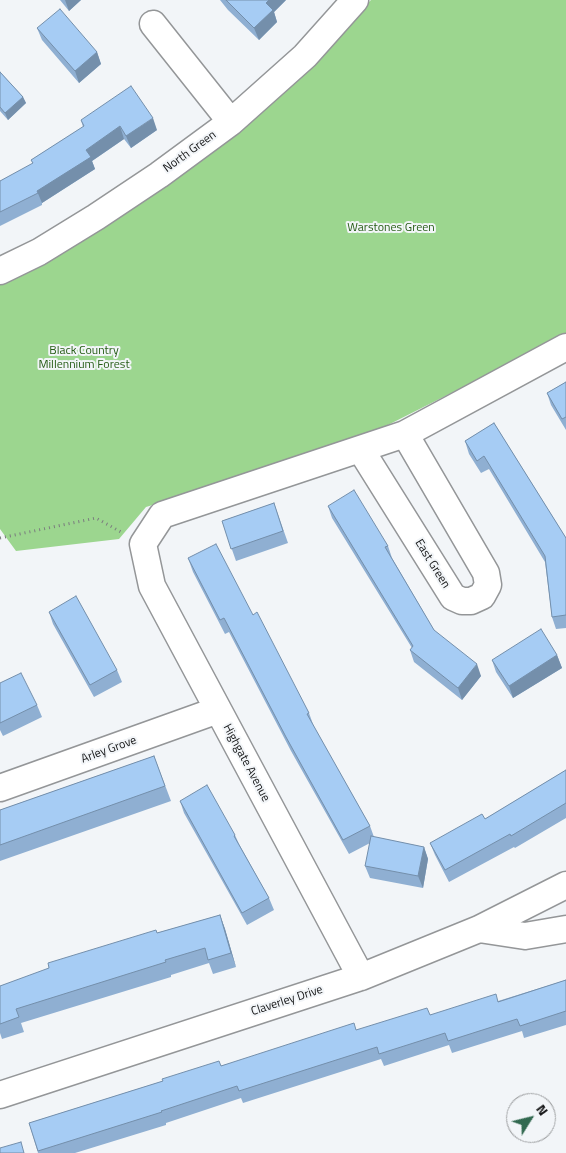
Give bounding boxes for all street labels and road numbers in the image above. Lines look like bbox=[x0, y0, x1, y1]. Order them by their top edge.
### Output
street label: North Green bbox=[161, 128, 219, 176]
street label: East Green bbox=[411, 537, 453, 591]
street label: Highgate Avenue bbox=[219, 722, 273, 804]
street label: Arley Grove bbox=[79, 733, 139, 767]
street label: Claverley Drive bbox=[249, 983, 325, 1019]

